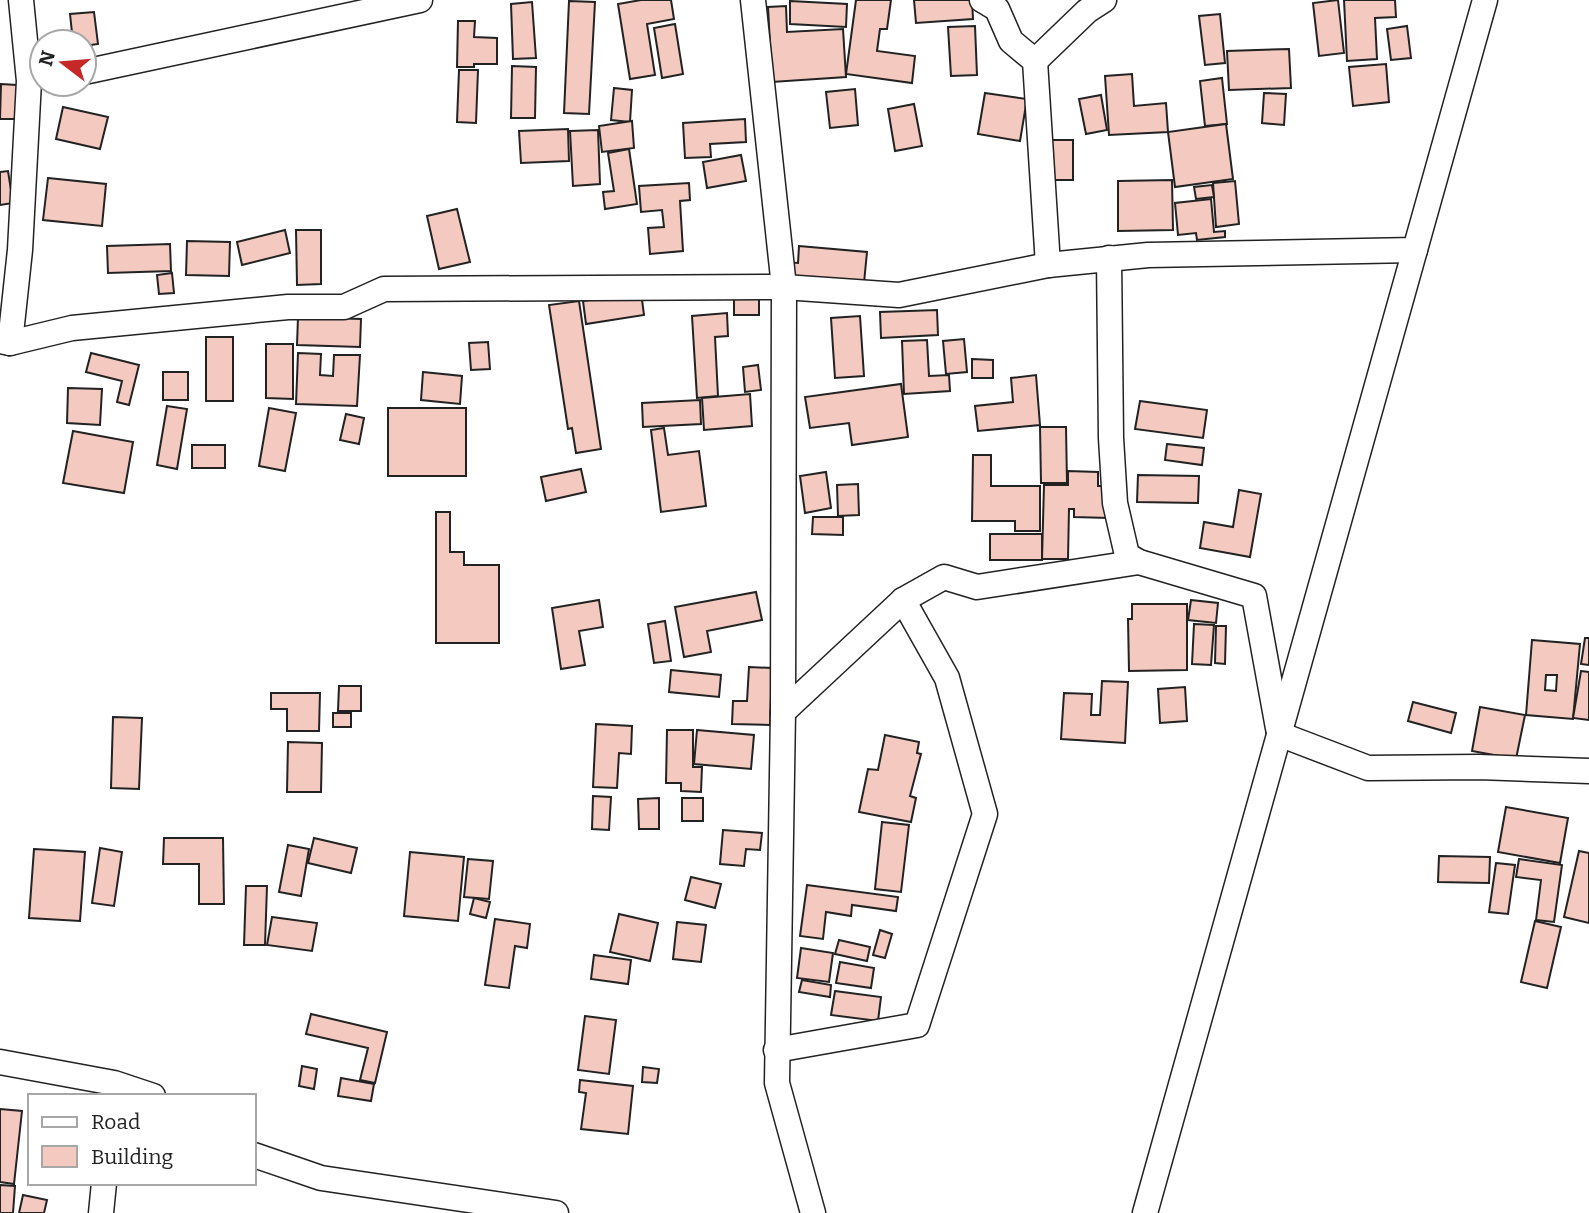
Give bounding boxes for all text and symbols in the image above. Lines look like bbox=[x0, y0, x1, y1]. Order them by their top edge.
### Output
north arrow bbox=[28, 28, 98, 98]
text: N bbox=[34, 48, 60, 69]
legend bbox=[28, 1094, 256, 1185]
text: Road bbox=[91, 1109, 140, 1135]
text: Building bbox=[91, 1144, 174, 1170]

